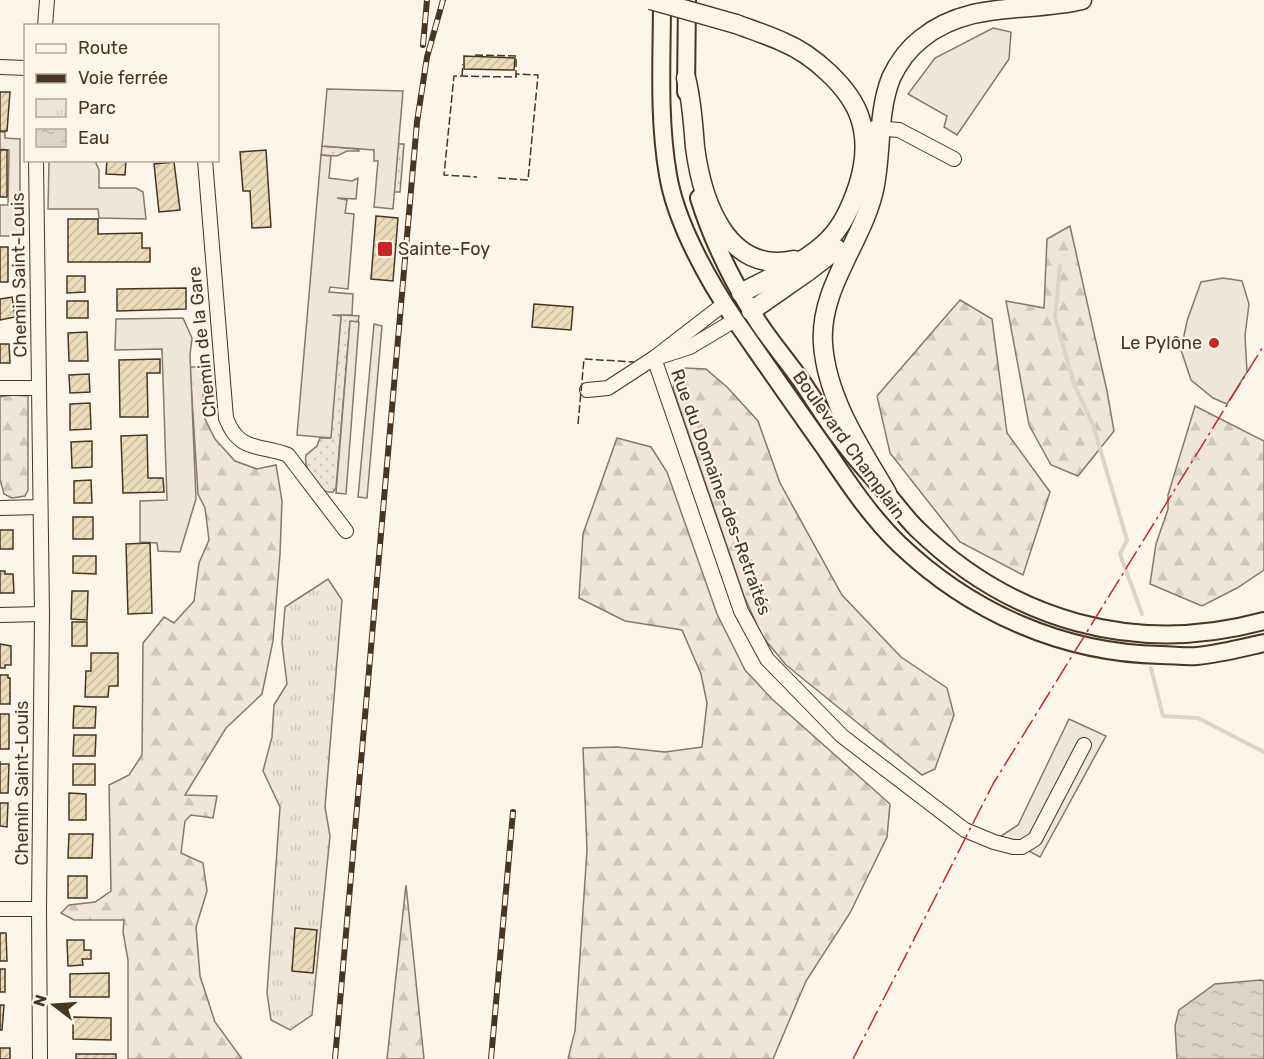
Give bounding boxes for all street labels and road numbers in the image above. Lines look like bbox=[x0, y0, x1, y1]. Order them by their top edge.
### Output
street label: Chemin Saint-Louis bbox=[7, 192, 31, 358]
street label: Chemin de la Gare bbox=[183, 265, 221, 419]
street label: Rue du Domaine-des-Retraités bbox=[666, 366, 776, 618]
street label: Boulevard Champlain bbox=[788, 367, 910, 523]
street label: Chemin Saint-Louis bbox=[11, 700, 33, 866]

